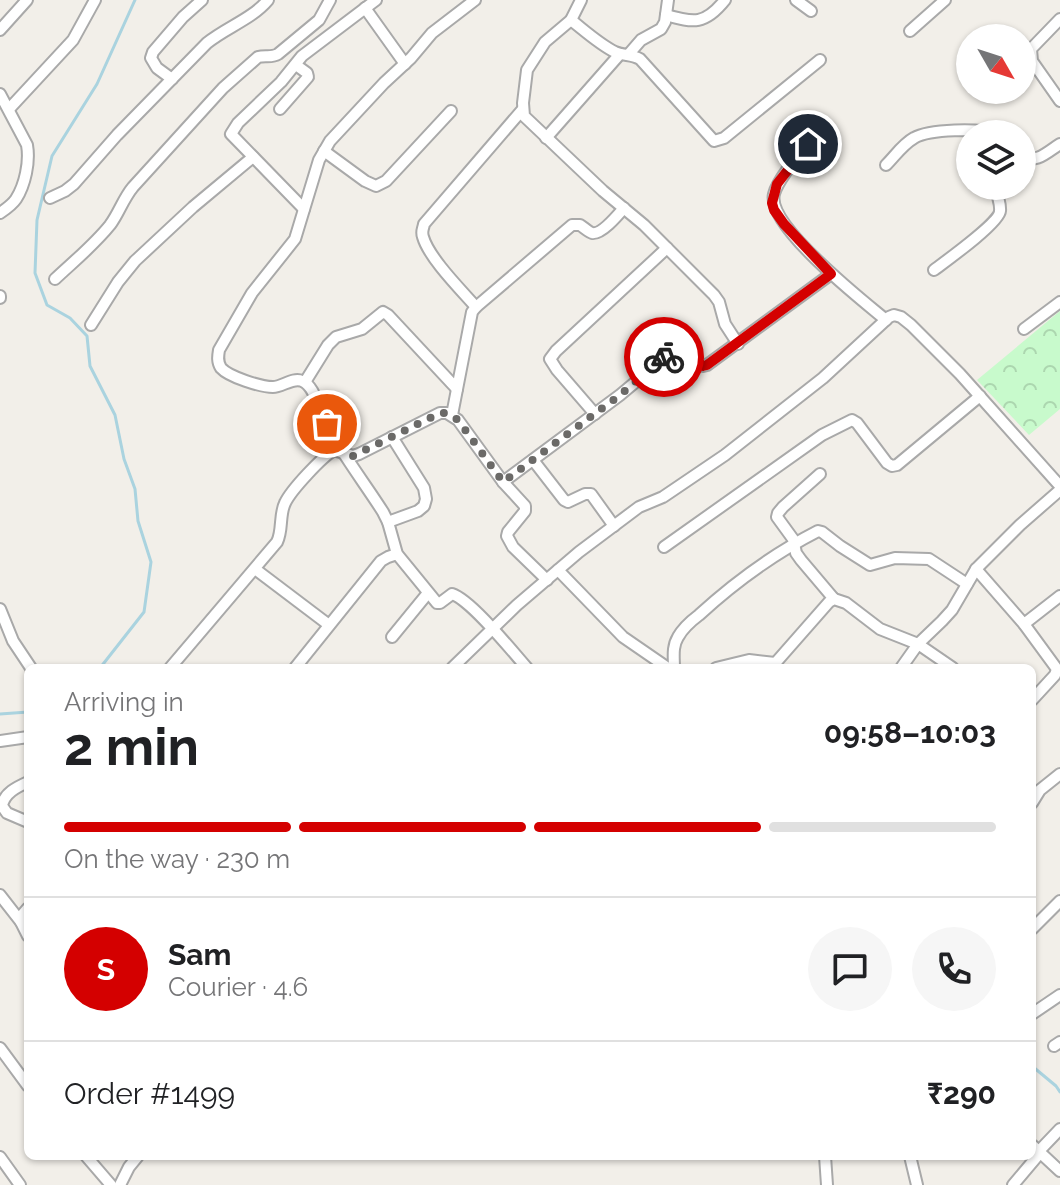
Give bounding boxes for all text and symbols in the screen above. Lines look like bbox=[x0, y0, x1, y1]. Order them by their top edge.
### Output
north arrow bbox=[956, 24, 1036, 104]
map controls bbox=[956, 24, 1036, 200]
pin bbox=[774, 110, 842, 178]
button: layers bbox=[956, 120, 1036, 200]
icon: home bbox=[786, 122, 830, 166]
courier bbox=[624, 317, 704, 397]
icon: bike bbox=[642, 335, 686, 379]
pin bbox=[293, 390, 361, 458]
icon: bag bbox=[305, 402, 349, 446]
text: Arriving in bbox=[64, 687, 184, 717]
text: 09:58–10:03 bbox=[824, 715, 996, 750]
text: 2 min bbox=[64, 716, 199, 777]
text: On the way · 230 m bbox=[64, 844, 290, 874]
button: chat bbox=[808, 927, 892, 1011]
button: phone bbox=[912, 927, 996, 1011]
text: Sam bbox=[168, 937, 231, 972]
text: S bbox=[97, 952, 115, 987]
text: Courier · 4.6 bbox=[168, 972, 308, 1002]
text: Order #1499 bbox=[64, 1076, 235, 1111]
text: ₹290 bbox=[927, 1076, 996, 1111]

